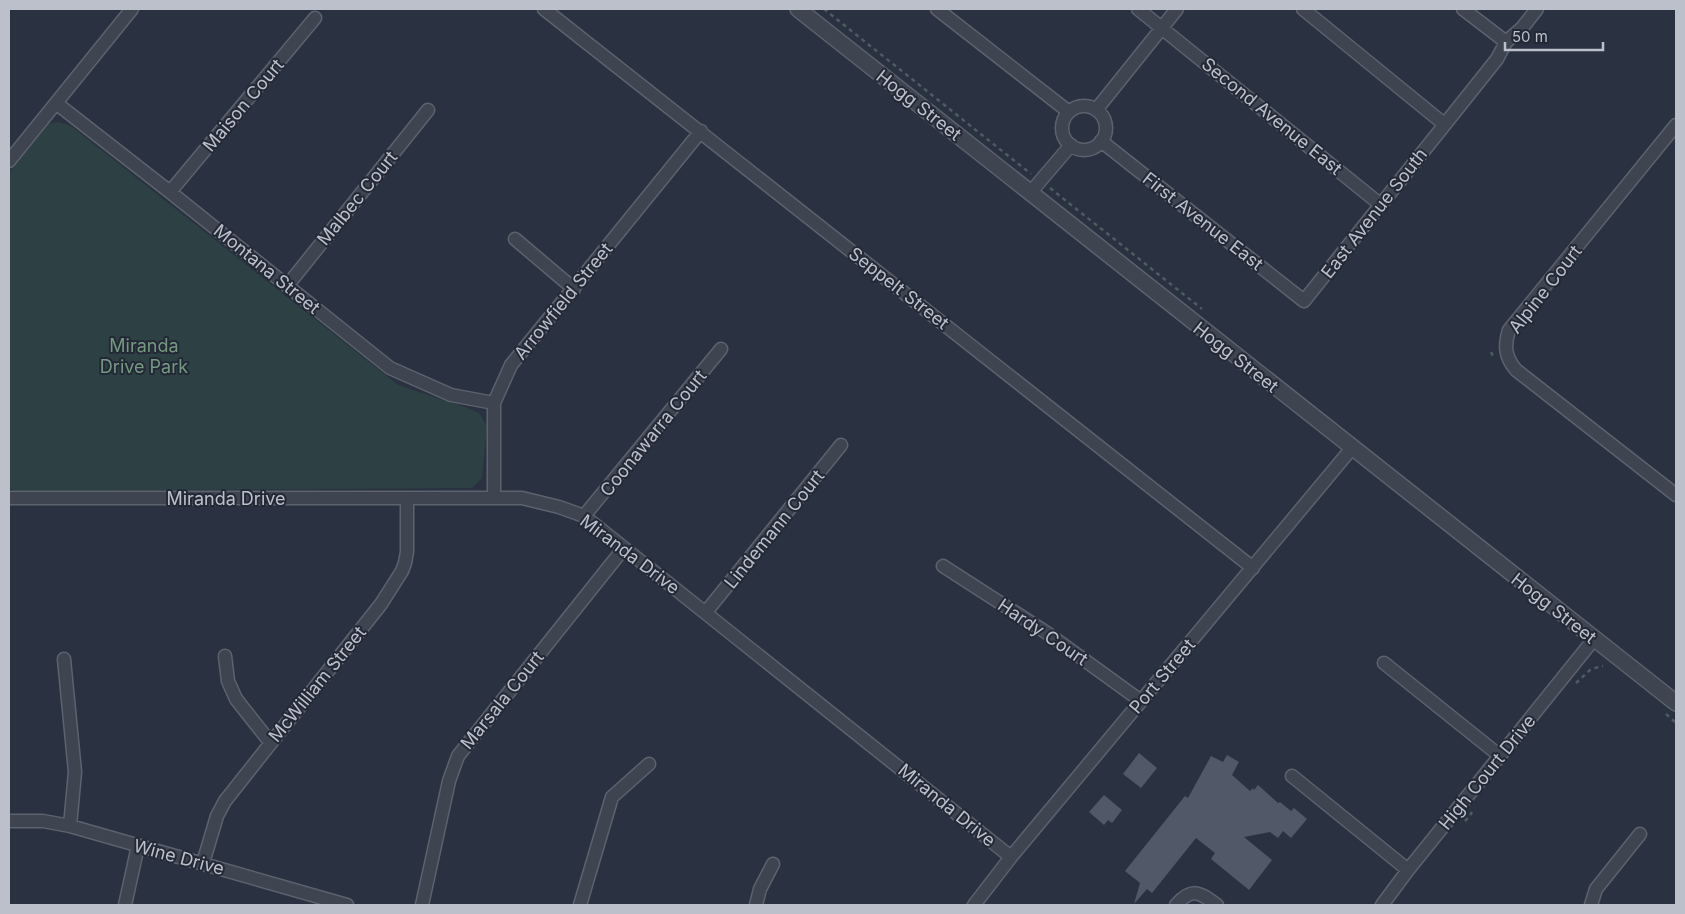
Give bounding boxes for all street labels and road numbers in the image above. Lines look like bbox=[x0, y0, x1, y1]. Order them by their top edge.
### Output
street label: Second Avenue East bbox=[1198, 53, 1346, 179]
street label: Maison Court bbox=[198, 54, 288, 156]
street label: Hogg Street bbox=[872, 65, 966, 145]
street label: East Avenue South bbox=[1317, 144, 1431, 282]
street label: Malbec Court bbox=[313, 147, 401, 249]
street label: First Avenue East bbox=[1139, 168, 1267, 275]
street label: Montana Street bbox=[210, 220, 324, 318]
street label: Arrowfield Street bbox=[510, 238, 617, 364]
street label: Alpine Court bbox=[1504, 241, 1586, 337]
street label: Seppelt Street bbox=[845, 242, 953, 334]
street label: Hogg Street bbox=[1189, 317, 1283, 397]
street label: Coonawarra Court bbox=[595, 365, 711, 501]
street label: Lindemann Court bbox=[720, 465, 828, 593]
street label: Miranda Drive bbox=[167, 488, 286, 509]
street label: Miranda Drive bbox=[576, 510, 684, 598]
street label: Hogg Street bbox=[1507, 568, 1601, 648]
street label: Hardy Court bbox=[994, 594, 1092, 670]
street label: McWilliam Street bbox=[264, 622, 370, 746]
street label: Port Street bbox=[1125, 634, 1199, 718]
street label: Marsala Court bbox=[456, 647, 548, 753]
street label: High Court Drive bbox=[1434, 710, 1540, 834]
street label: Miranda Drive bbox=[894, 759, 1000, 851]
street label: Wine Drive bbox=[131, 835, 227, 879]

